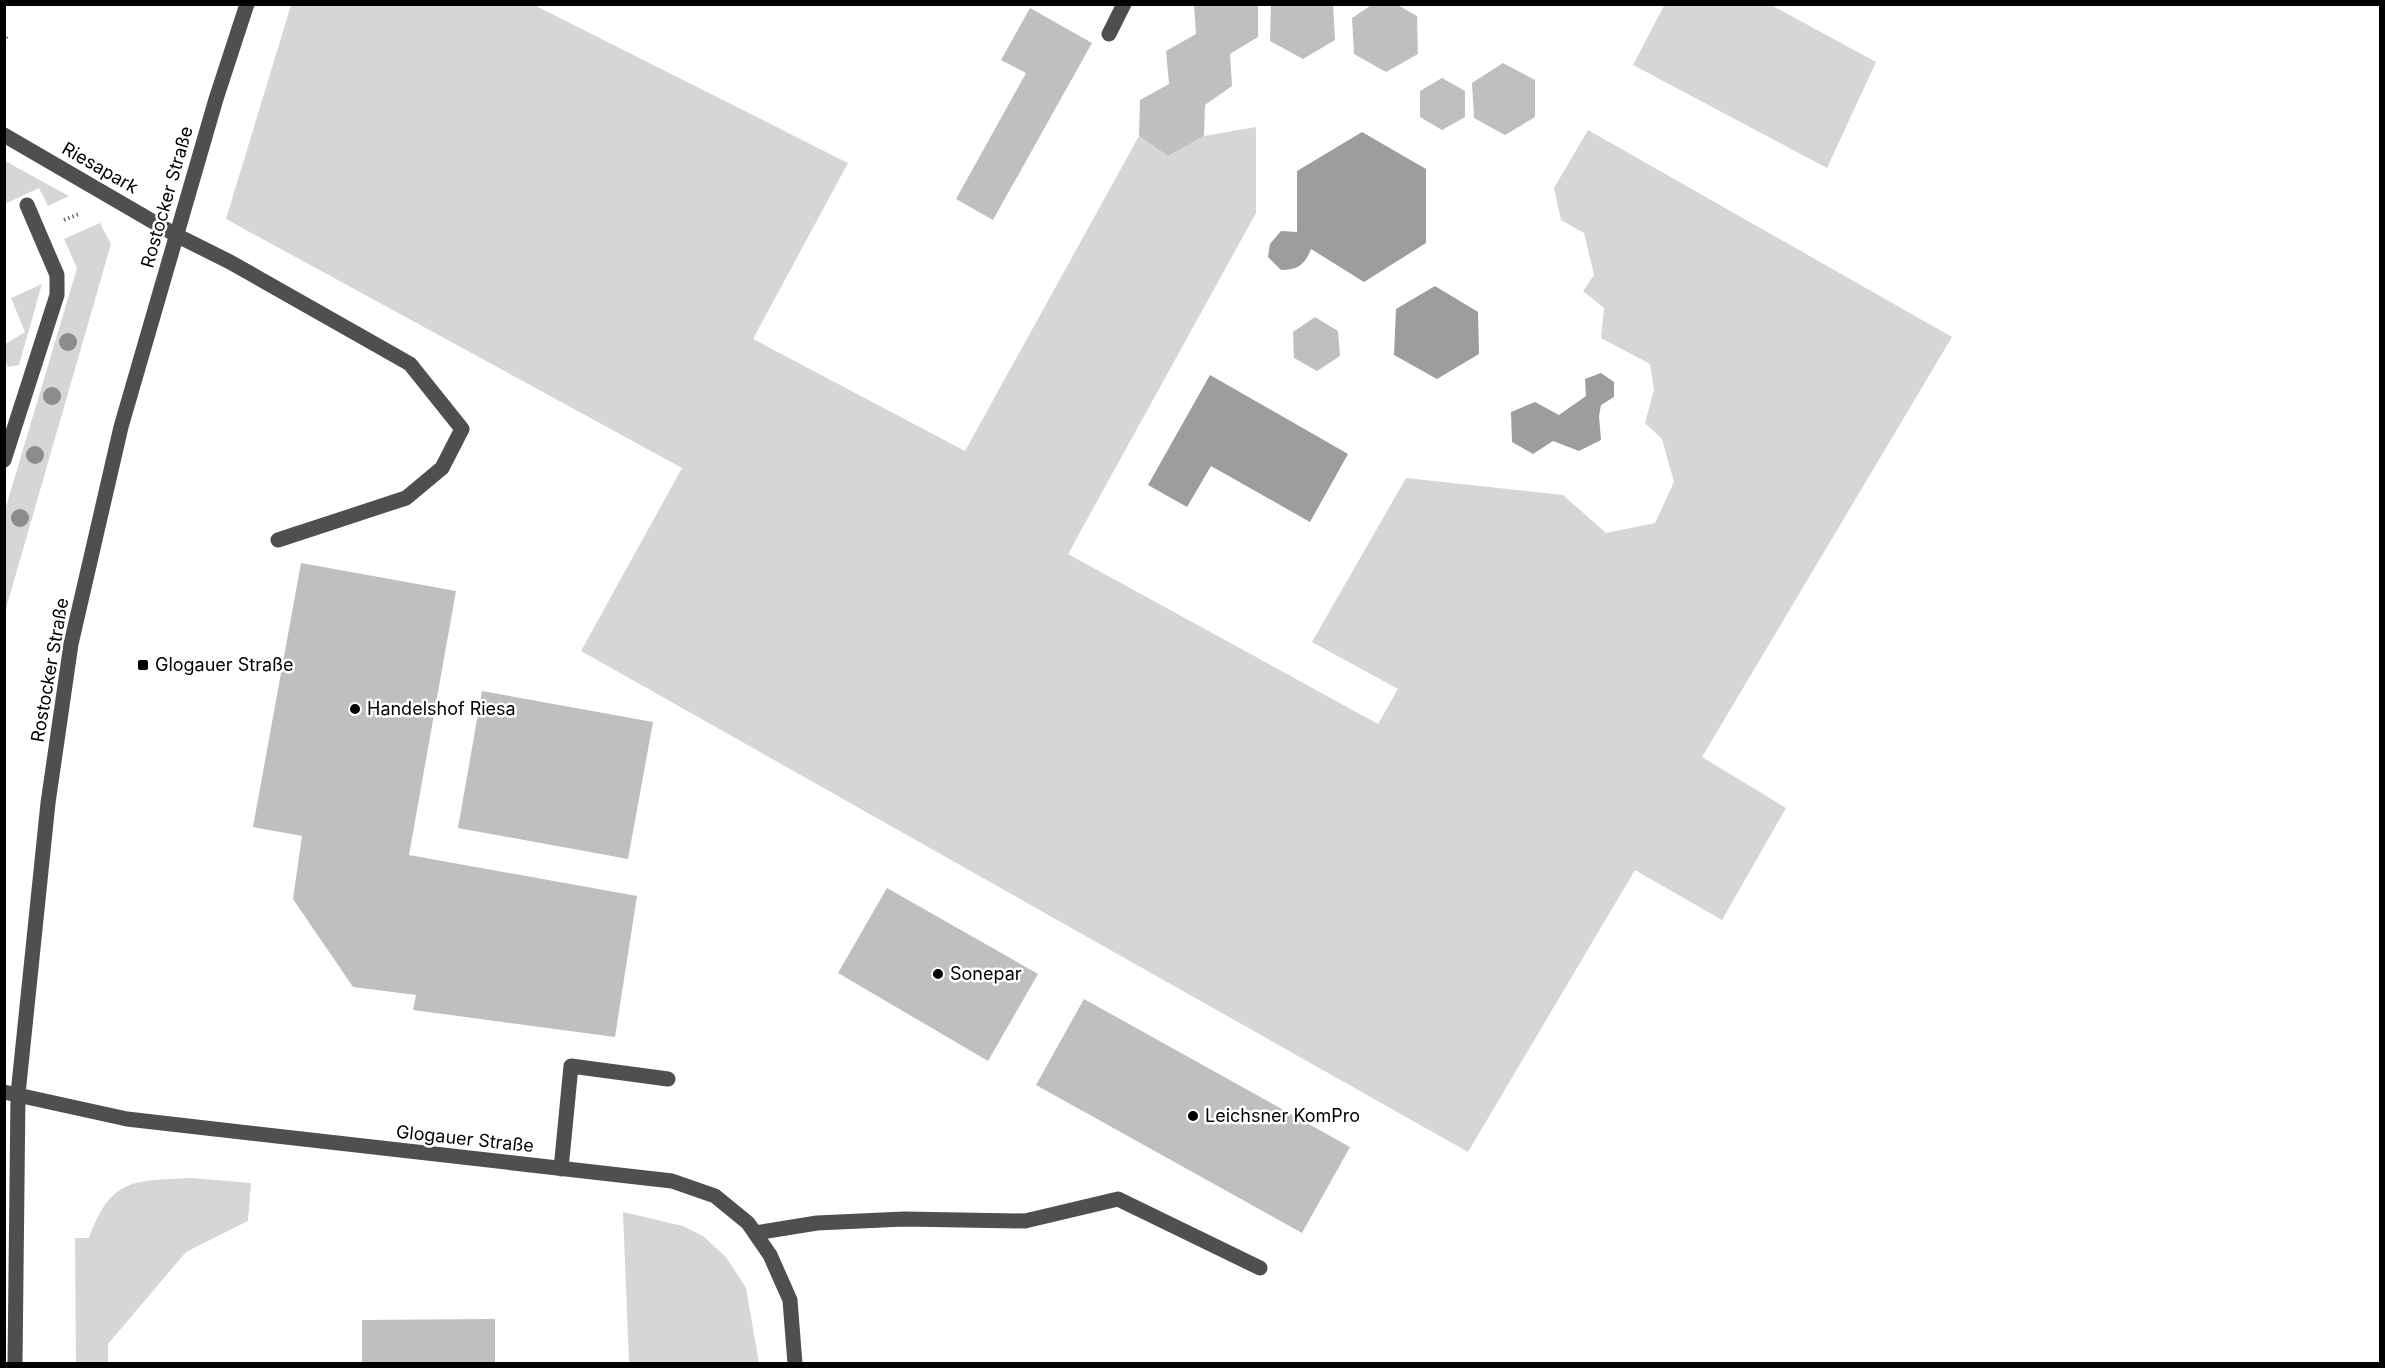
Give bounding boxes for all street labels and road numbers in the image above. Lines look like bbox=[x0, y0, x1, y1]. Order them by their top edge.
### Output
street label: Rostocker Straße bbox=[136, 124, 197, 270]
street label: Riesapark bbox=[58, 137, 142, 198]
street label: Rostocker Straße bbox=[26, 596, 73, 744]
street label: Glogauer Straße bbox=[395, 1121, 535, 1156]

